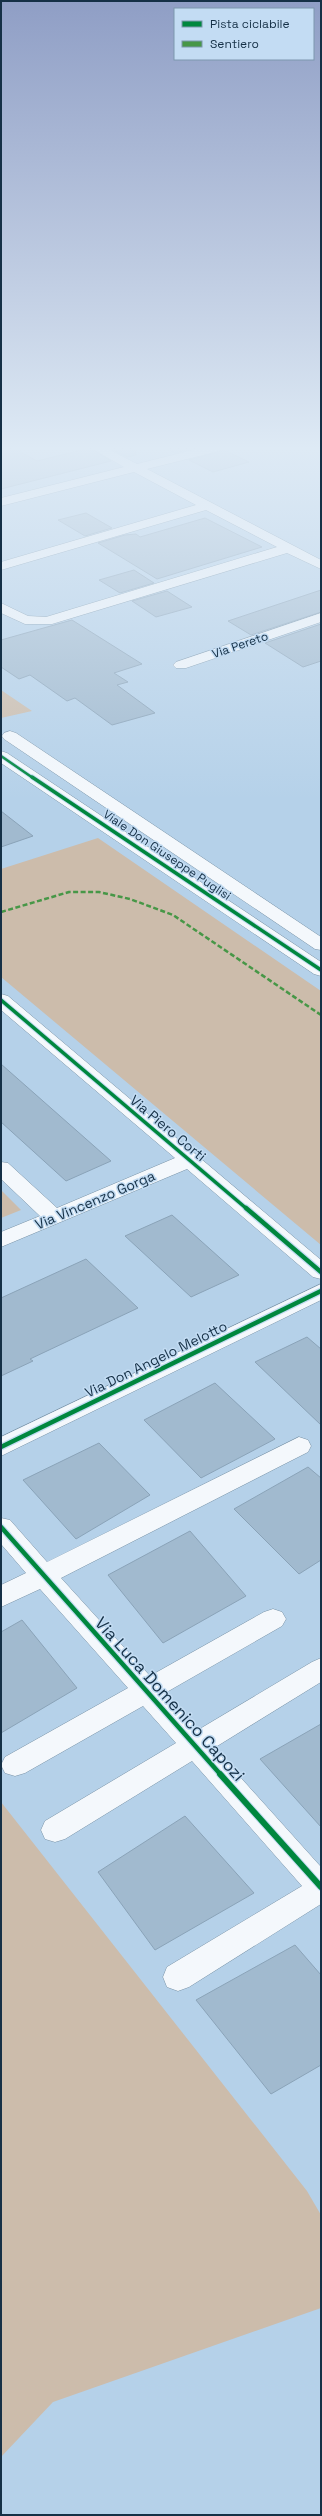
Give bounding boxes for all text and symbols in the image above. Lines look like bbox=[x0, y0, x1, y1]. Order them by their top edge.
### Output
legend bbox=[174, 8, 314, 60]
text: Pista ciclabile bbox=[210, 16, 290, 32]
text: Sentiero bbox=[210, 36, 259, 52]
street label: Via Pereto bbox=[210, 628, 270, 662]
street label: Viale Don Giuseppe Puglisi bbox=[100, 806, 234, 904]
street label: Via Piero Corti bbox=[126, 1091, 210, 1165]
street label: Via Vincenzo Gorga bbox=[32, 1167, 158, 1233]
street label: Via Don Angelo Melotto bbox=[82, 1317, 230, 1401]
street label: Via Luca Domenico Capozi bbox=[90, 1612, 250, 1786]

